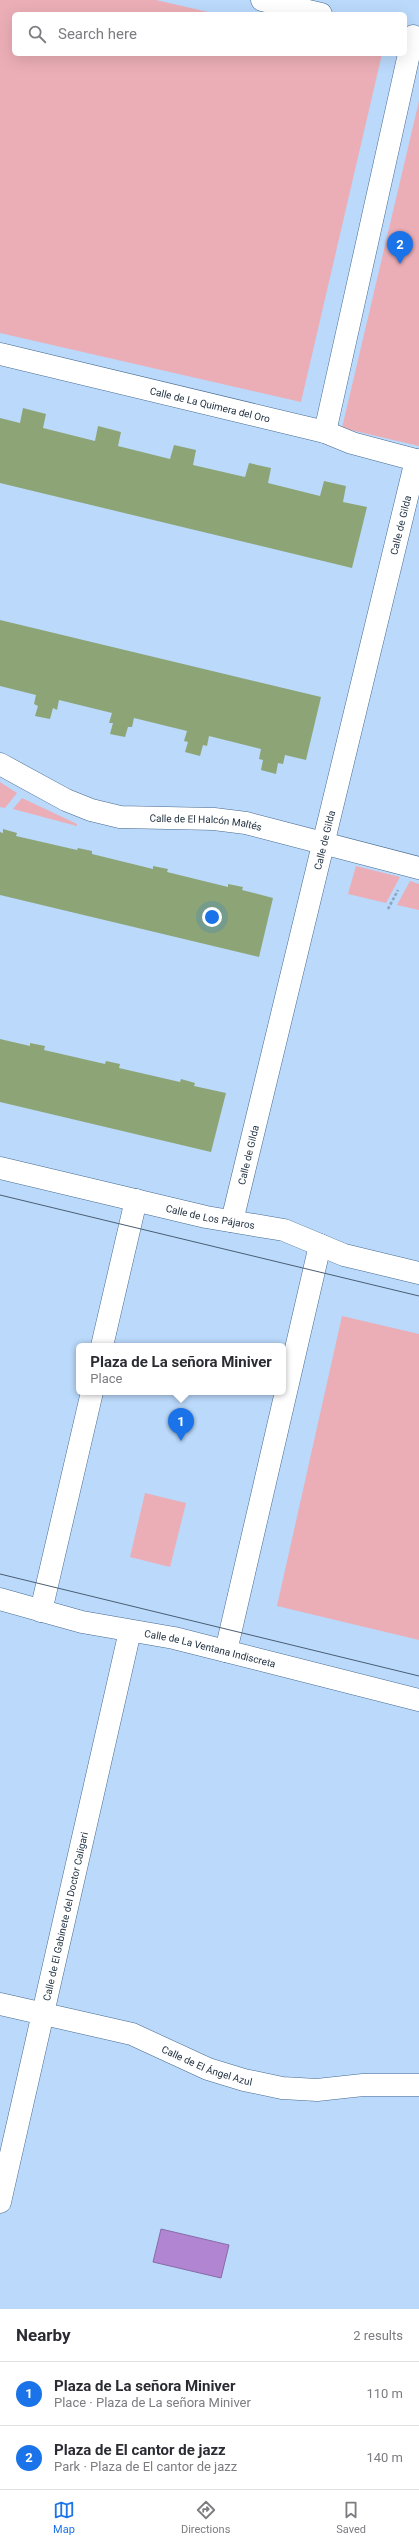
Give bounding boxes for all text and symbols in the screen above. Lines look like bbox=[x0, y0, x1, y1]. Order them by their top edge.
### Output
search box bbox=[12, 12, 407, 56]
icon: search bbox=[26, 23, 48, 45]
text: Search here bbox=[58, 25, 137, 43]
pin: 2 bbox=[387, 231, 413, 264]
street label: Calle de La Quimera del Oro bbox=[149, 385, 272, 424]
street label: Calle de Gilda bbox=[388, 494, 413, 556]
street label: Calle de Gilda bbox=[312, 809, 337, 871]
street label: Calle de El Halcón Maltés bbox=[149, 812, 263, 832]
your location bbox=[202, 907, 222, 927]
street label: Calle de Gilda bbox=[235, 1124, 260, 1186]
street label: Calle de Los Pájaros bbox=[165, 1202, 256, 1231]
popup bbox=[76, 1343, 286, 1395]
text: Plaza de La señora Miniver bbox=[90, 1353, 272, 1371]
text: Place bbox=[90, 1371, 122, 1386]
pin: 1 bbox=[168, 1408, 194, 1441]
street label: Calle de La Ventana Indiscreta bbox=[144, 1627, 277, 1669]
street label: Calle de El Gabinete del Doctor Caligari bbox=[40, 1831, 90, 2002]
street label: Calle de El Ángel Azul bbox=[160, 2043, 253, 2087]
text: Nearby bbox=[16, 2325, 71, 2345]
text: 2 results bbox=[353, 2328, 403, 2343]
text: Plaza de La señora Miniver bbox=[54, 2377, 235, 2395]
text: 1 bbox=[25, 2386, 33, 2401]
text: 110 m bbox=[366, 2386, 403, 2401]
text: Place · Plaza de La señora Miniver bbox=[54, 2395, 251, 2410]
text: Plaza de El cantor de jazz bbox=[54, 2441, 226, 2459]
text: 2 bbox=[25, 2450, 33, 2465]
text: 140 m bbox=[366, 2450, 403, 2465]
text: Park · Plaza de El cantor de jazz bbox=[54, 2459, 237, 2474]
tab: Map bbox=[53, 2499, 75, 2536]
tab: Directions bbox=[181, 2499, 230, 2536]
tab: Saved bbox=[336, 2499, 366, 2536]

